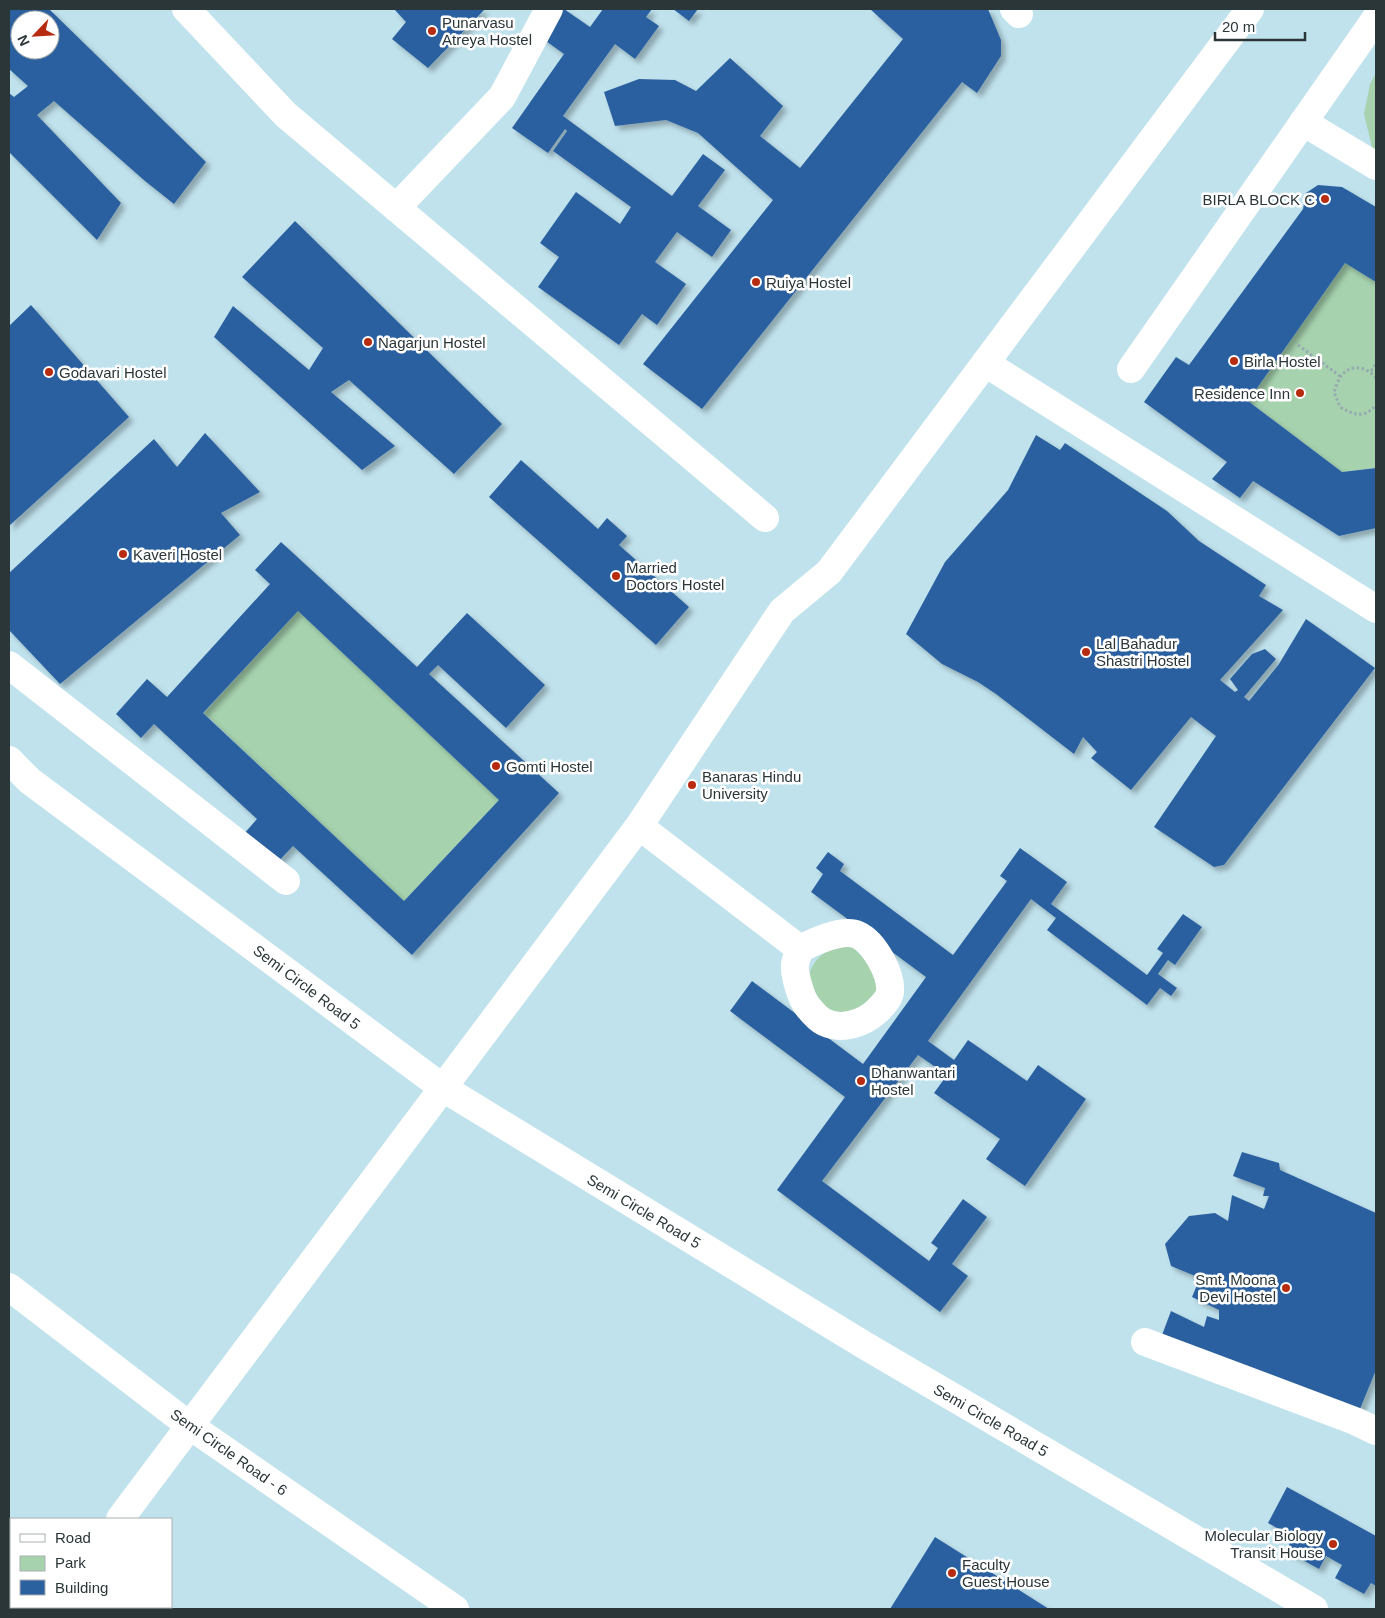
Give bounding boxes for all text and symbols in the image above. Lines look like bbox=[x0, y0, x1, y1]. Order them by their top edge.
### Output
north arrow bbox=[10, 10, 60, 60]
scale bar bbox=[1215, 10, 1305, 42]
place label: Punarvasu Atreya Hostel bbox=[442, 14, 532, 48]
text: 20 m bbox=[1222, 18, 1255, 35]
marker: Punarvasu Atreya Hostel bbox=[426, 25, 438, 37]
text: N bbox=[14, 33, 33, 48]
place label: BIRLA BLOCK C bbox=[1202, 191, 1315, 208]
marker: BIRLA BLOCK C bbox=[1319, 193, 1331, 205]
place label: Ruiya Hostel bbox=[766, 274, 851, 291]
marker: Ruiya Hostel bbox=[750, 276, 762, 288]
place label: Nagarjun Hostel bbox=[378, 334, 486, 351]
marker: Nagarjun Hostel bbox=[362, 336, 374, 348]
place label: Birla Hostel bbox=[1244, 353, 1321, 370]
marker: Birla Hostel bbox=[1228, 355, 1240, 367]
place label: Godavari Hostel bbox=[59, 364, 167, 381]
marker: Godavari Hostel bbox=[43, 366, 55, 378]
place label: Residence Inn bbox=[1194, 385, 1290, 402]
marker: Residence Inn bbox=[1294, 387, 1306, 399]
place label: Kaveri Hostel bbox=[133, 546, 222, 563]
marker: Kaveri Hostel bbox=[117, 548, 129, 560]
place label: Married Doctors Hostel bbox=[626, 559, 724, 593]
marker: Married Doctors Hostel bbox=[610, 570, 622, 582]
place label: Lal Bahadur Shastri Hostel bbox=[1096, 635, 1189, 669]
marker: Lal Bahadur Shastri Hostel bbox=[1080, 646, 1092, 658]
place label: Gomti Hostel bbox=[506, 758, 593, 775]
marker: Gomti Hostel bbox=[490, 760, 502, 772]
place label: Banaras Hindu University bbox=[702, 768, 801, 802]
marker: Banaras Hindu University bbox=[686, 779, 698, 791]
street label: Semi Circle Road 5 bbox=[250, 941, 364, 1033]
place label: Dhanwantari Hostel bbox=[871, 1064, 955, 1098]
marker: Dhanwantari Hostel bbox=[855, 1075, 867, 1087]
street label: Semi Circle Road 5 bbox=[584, 1170, 704, 1252]
place label: Smt. Moona Devi Hostel bbox=[1195, 1271, 1277, 1305]
marker: Smt. Moona Devi Hostel bbox=[1280, 1282, 1292, 1294]
street label: Semi Circle Road 5 bbox=[931, 1380, 1051, 1460]
street label: Semi Circle Road - 6 bbox=[167, 1405, 291, 1499]
legend bbox=[10, 1518, 172, 1608]
place label: Molecular Biology Transit House bbox=[1205, 1527, 1323, 1561]
text: Road bbox=[55, 1529, 91, 1546]
marker: Molecular Biology Transit House bbox=[1327, 1538, 1339, 1550]
text: Park bbox=[55, 1554, 86, 1571]
place label: Faculty Guest House bbox=[962, 1556, 1050, 1590]
marker: Faculty Guest House bbox=[946, 1567, 958, 1579]
text: Building bbox=[55, 1579, 108, 1596]

